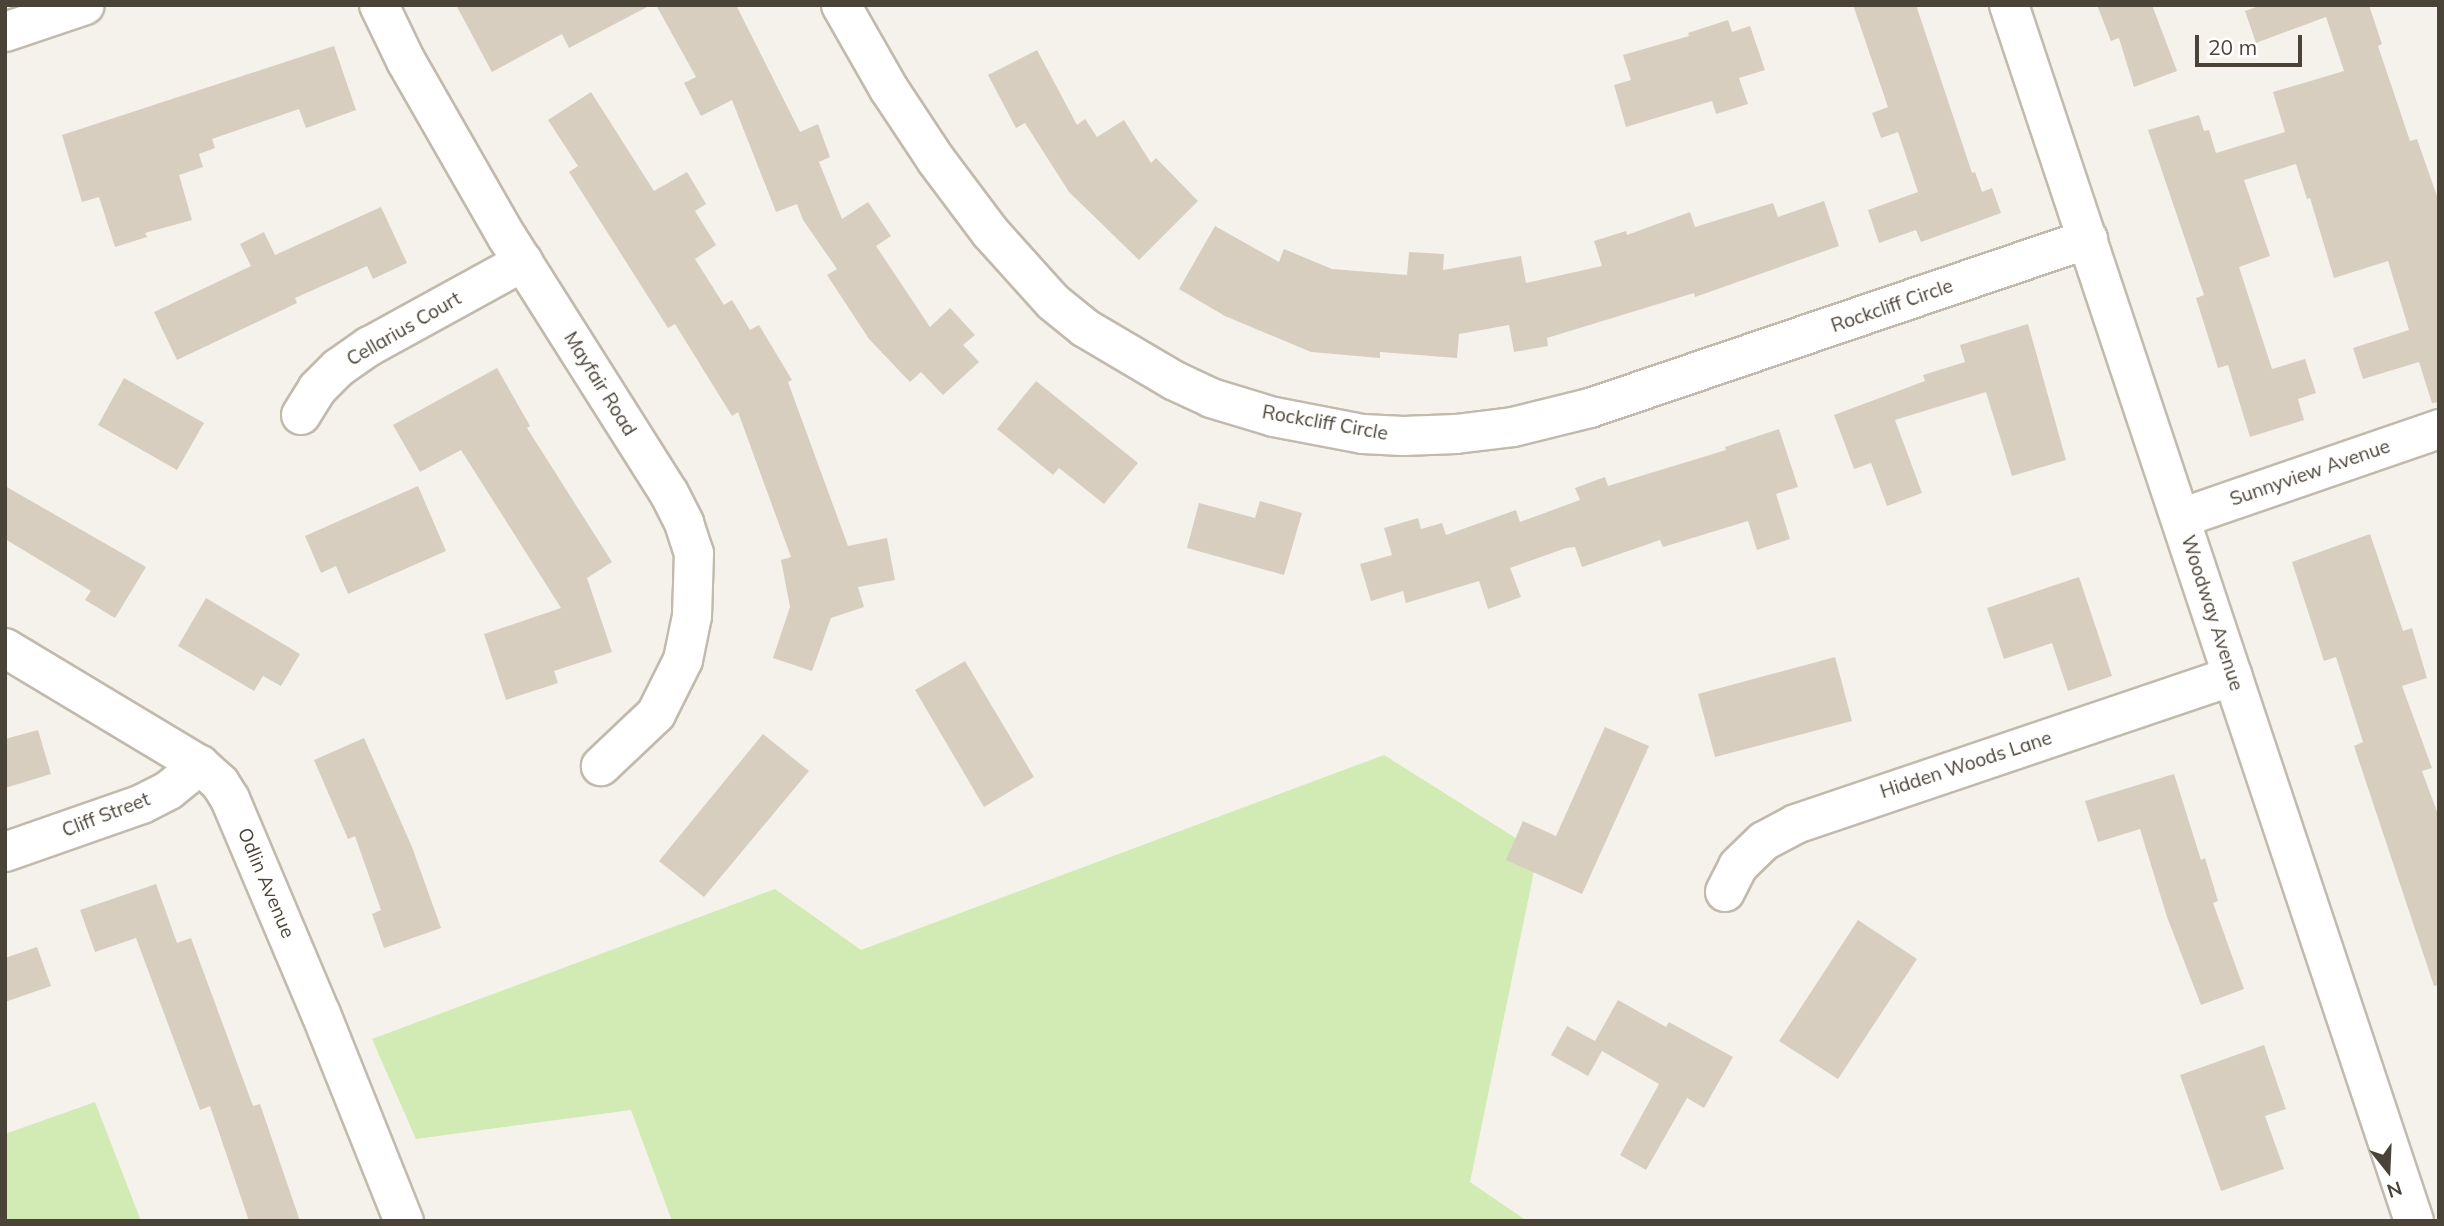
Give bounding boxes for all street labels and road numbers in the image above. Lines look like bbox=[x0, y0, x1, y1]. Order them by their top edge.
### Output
street label: Rockcliff Circle bbox=[1828, 275, 1956, 337]
street label: Cellarius Court bbox=[343, 287, 465, 371]
street label: Mayfair Road bbox=[559, 328, 641, 440]
street label: Rockcliff Circle bbox=[1260, 401, 1390, 445]
street label: Sunnyview Avenue bbox=[2227, 435, 2393, 511]
street label: Woodway Avenue bbox=[2176, 532, 2248, 694]
street label: Hidden Woods Lane bbox=[1877, 726, 2055, 804]
street label: Cliff Street bbox=[59, 788, 153, 842]
street label: Odlin Avenue bbox=[233, 825, 299, 941]

